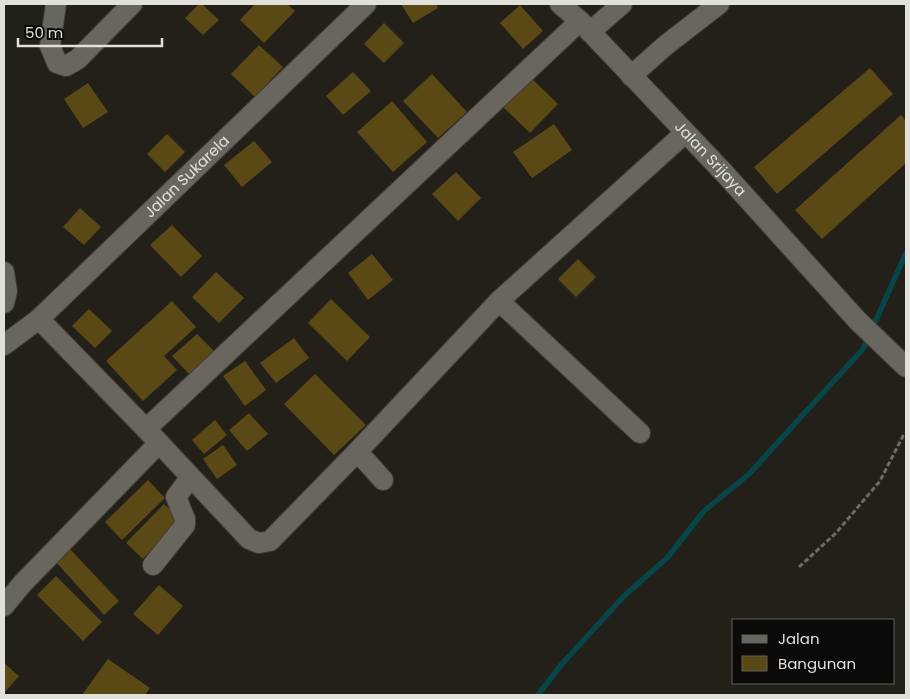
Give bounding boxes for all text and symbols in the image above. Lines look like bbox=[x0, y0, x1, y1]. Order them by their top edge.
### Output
scale bar bbox=[18, 15, 161, 47]
text: 50 m bbox=[25, 22, 63, 43]
street label: Jalan Srijaya bbox=[670, 116, 751, 201]
street label: Jalan Sukarela bbox=[139, 130, 234, 222]
legend bbox=[732, 619, 895, 684]
text: Jalan bbox=[778, 628, 820, 649]
text: Bangunan bbox=[778, 653, 856, 674]

